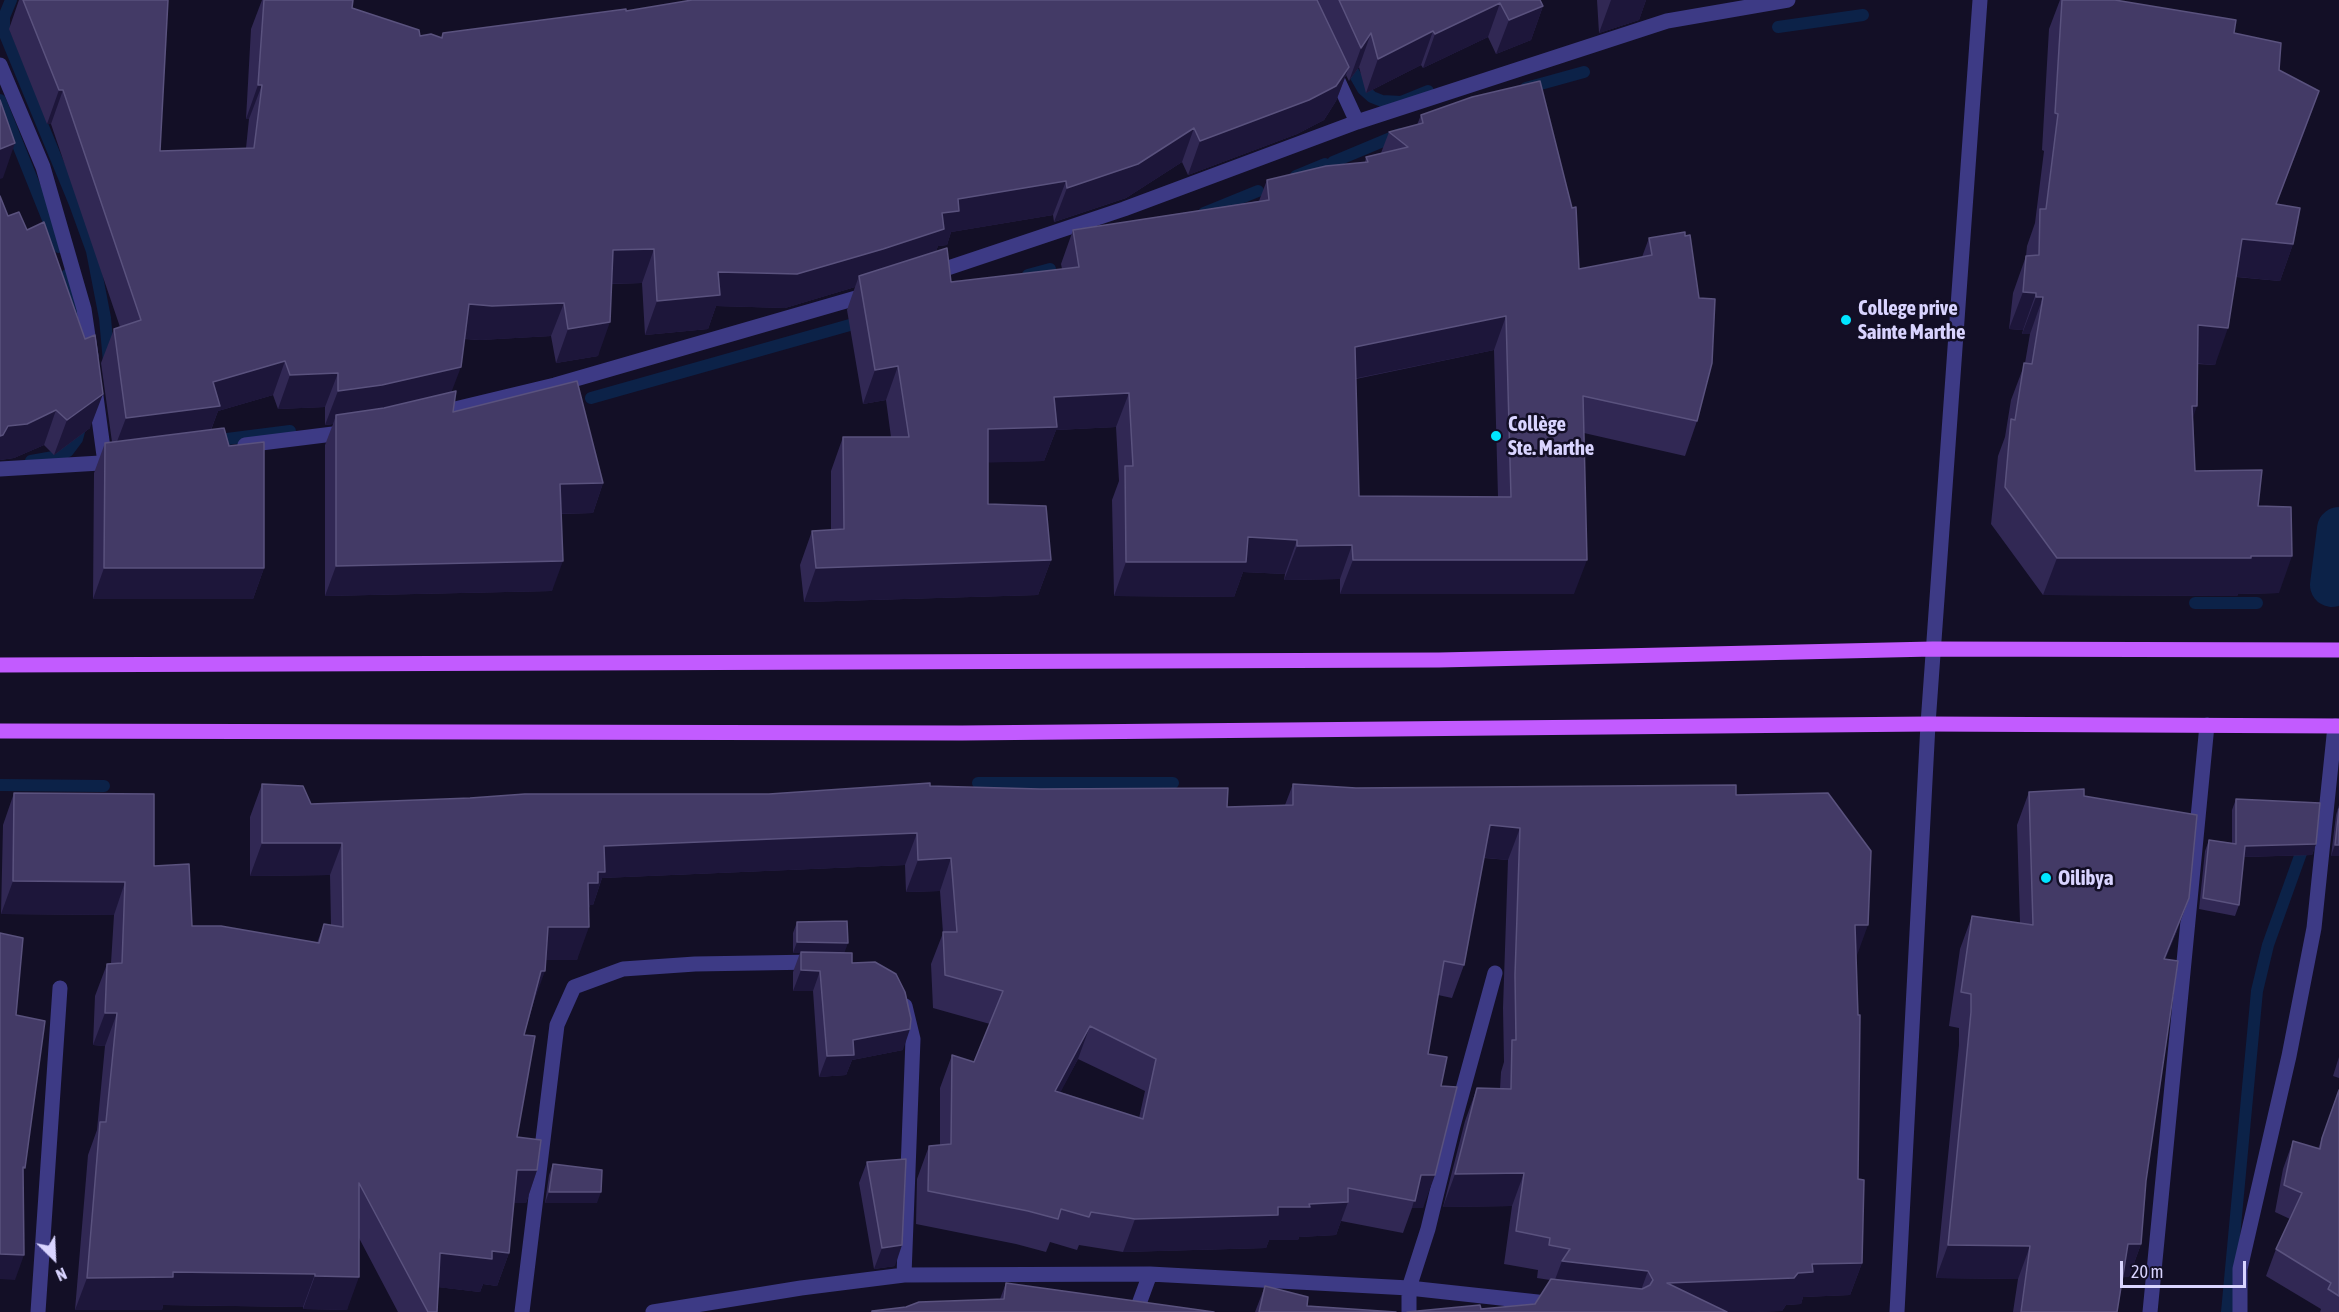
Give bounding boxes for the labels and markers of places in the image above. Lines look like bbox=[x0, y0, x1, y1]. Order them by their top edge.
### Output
place label: College prive Sainte Marthe bbox=[1858, 295, 1965, 345]
marker: College prive Sainte Marthe bbox=[1839, 313, 1853, 327]
place label: Collège Ste. Marthe bbox=[1508, 411, 1594, 461]
marker: Collège Ste. Marthe bbox=[1489, 429, 1503, 443]
place label: Oilibya bbox=[2058, 865, 2113, 891]
marker: Oilibya bbox=[2039, 871, 2053, 885]

